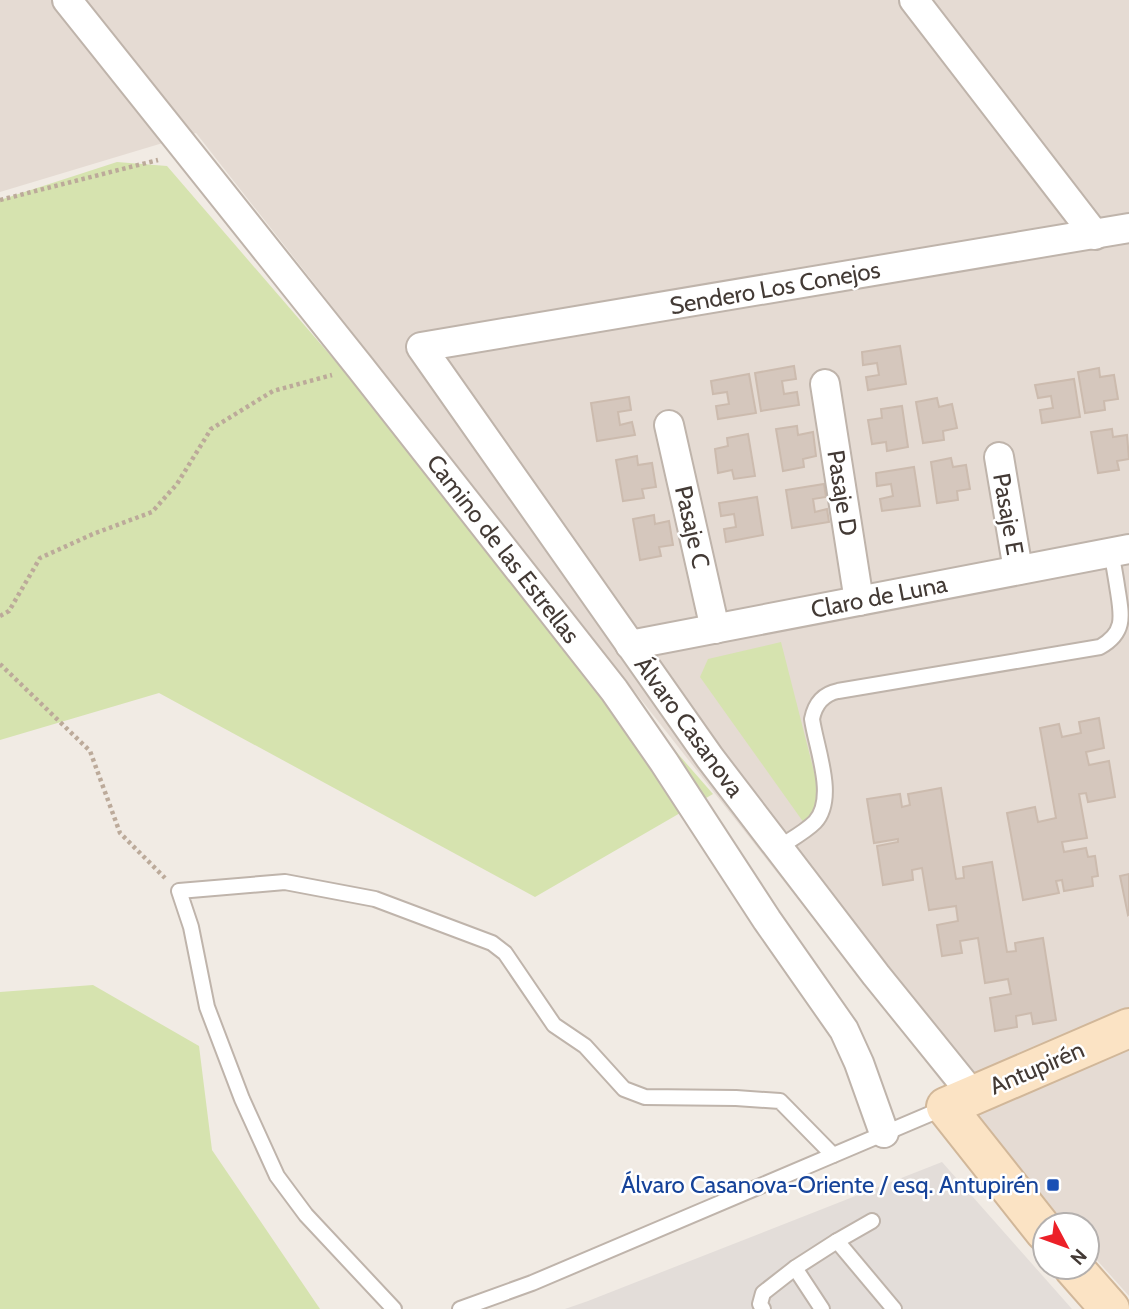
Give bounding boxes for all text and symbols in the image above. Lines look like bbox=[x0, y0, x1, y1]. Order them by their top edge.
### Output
street label: Sendero Los Conejos bbox=[667, 255, 882, 320]
street label: Pasaje D bbox=[821, 448, 864, 538]
street label: Camino de las Estrellas bbox=[421, 449, 586, 649]
street label: Pasaje E bbox=[987, 471, 1030, 557]
street label: Pasaje C bbox=[669, 483, 716, 571]
street label: Claro de Luna bbox=[808, 569, 950, 624]
street label: Álvaro Casanova bbox=[629, 651, 750, 803]
street label: Antupirén bbox=[985, 1035, 1089, 1100]
place label: Álvaro Casanova-Oriente / esq. Antupirén bbox=[621, 1170, 1039, 1199]
marker: Álvaro Casanova-Oriente / esq. Antupirén bbox=[1045, 1177, 1061, 1193]
north arrow bbox=[1031, 1211, 1101, 1281]
text: N bbox=[1065, 1244, 1092, 1269]

